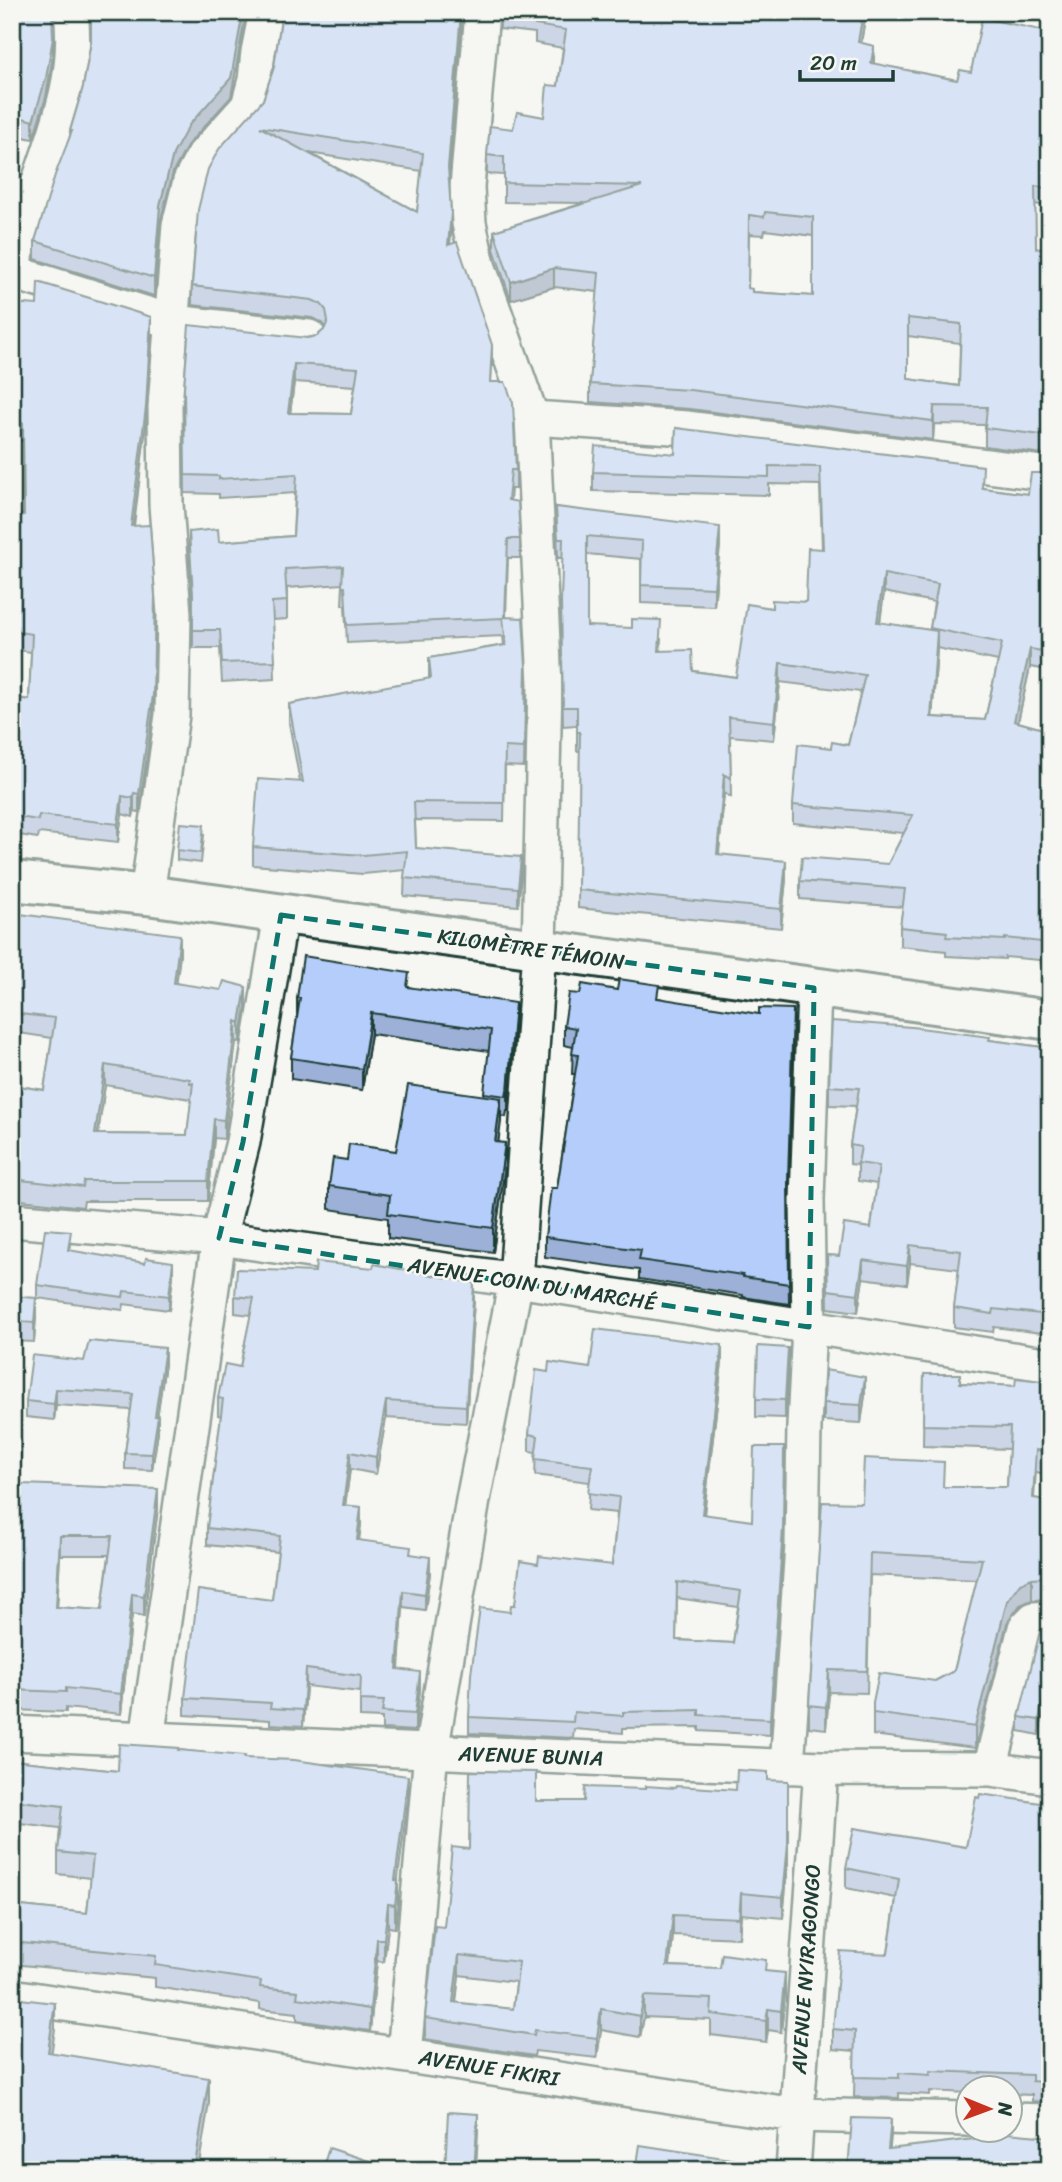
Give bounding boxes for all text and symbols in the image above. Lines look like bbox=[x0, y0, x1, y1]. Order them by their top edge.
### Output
scale bar bbox=[800, 38, 892, 82]
text: 20 m bbox=[810, 44, 857, 82]
street label: KILOMÈTRE TÉMOIN bbox=[435, 917, 627, 981]
street label: AVENUE COIN DU MARCHÉ bbox=[404, 1245, 660, 1323]
street label: AVENUE BUNIA bbox=[457, 1734, 604, 1778]
street label: AVENUE NYIRAGONGO bbox=[780, 1863, 832, 2076]
street label: AVENUE FIKIRI bbox=[415, 2038, 563, 2098]
north arrow bbox=[954, 2074, 1024, 2144]
text: N bbox=[989, 2101, 1022, 2117]

